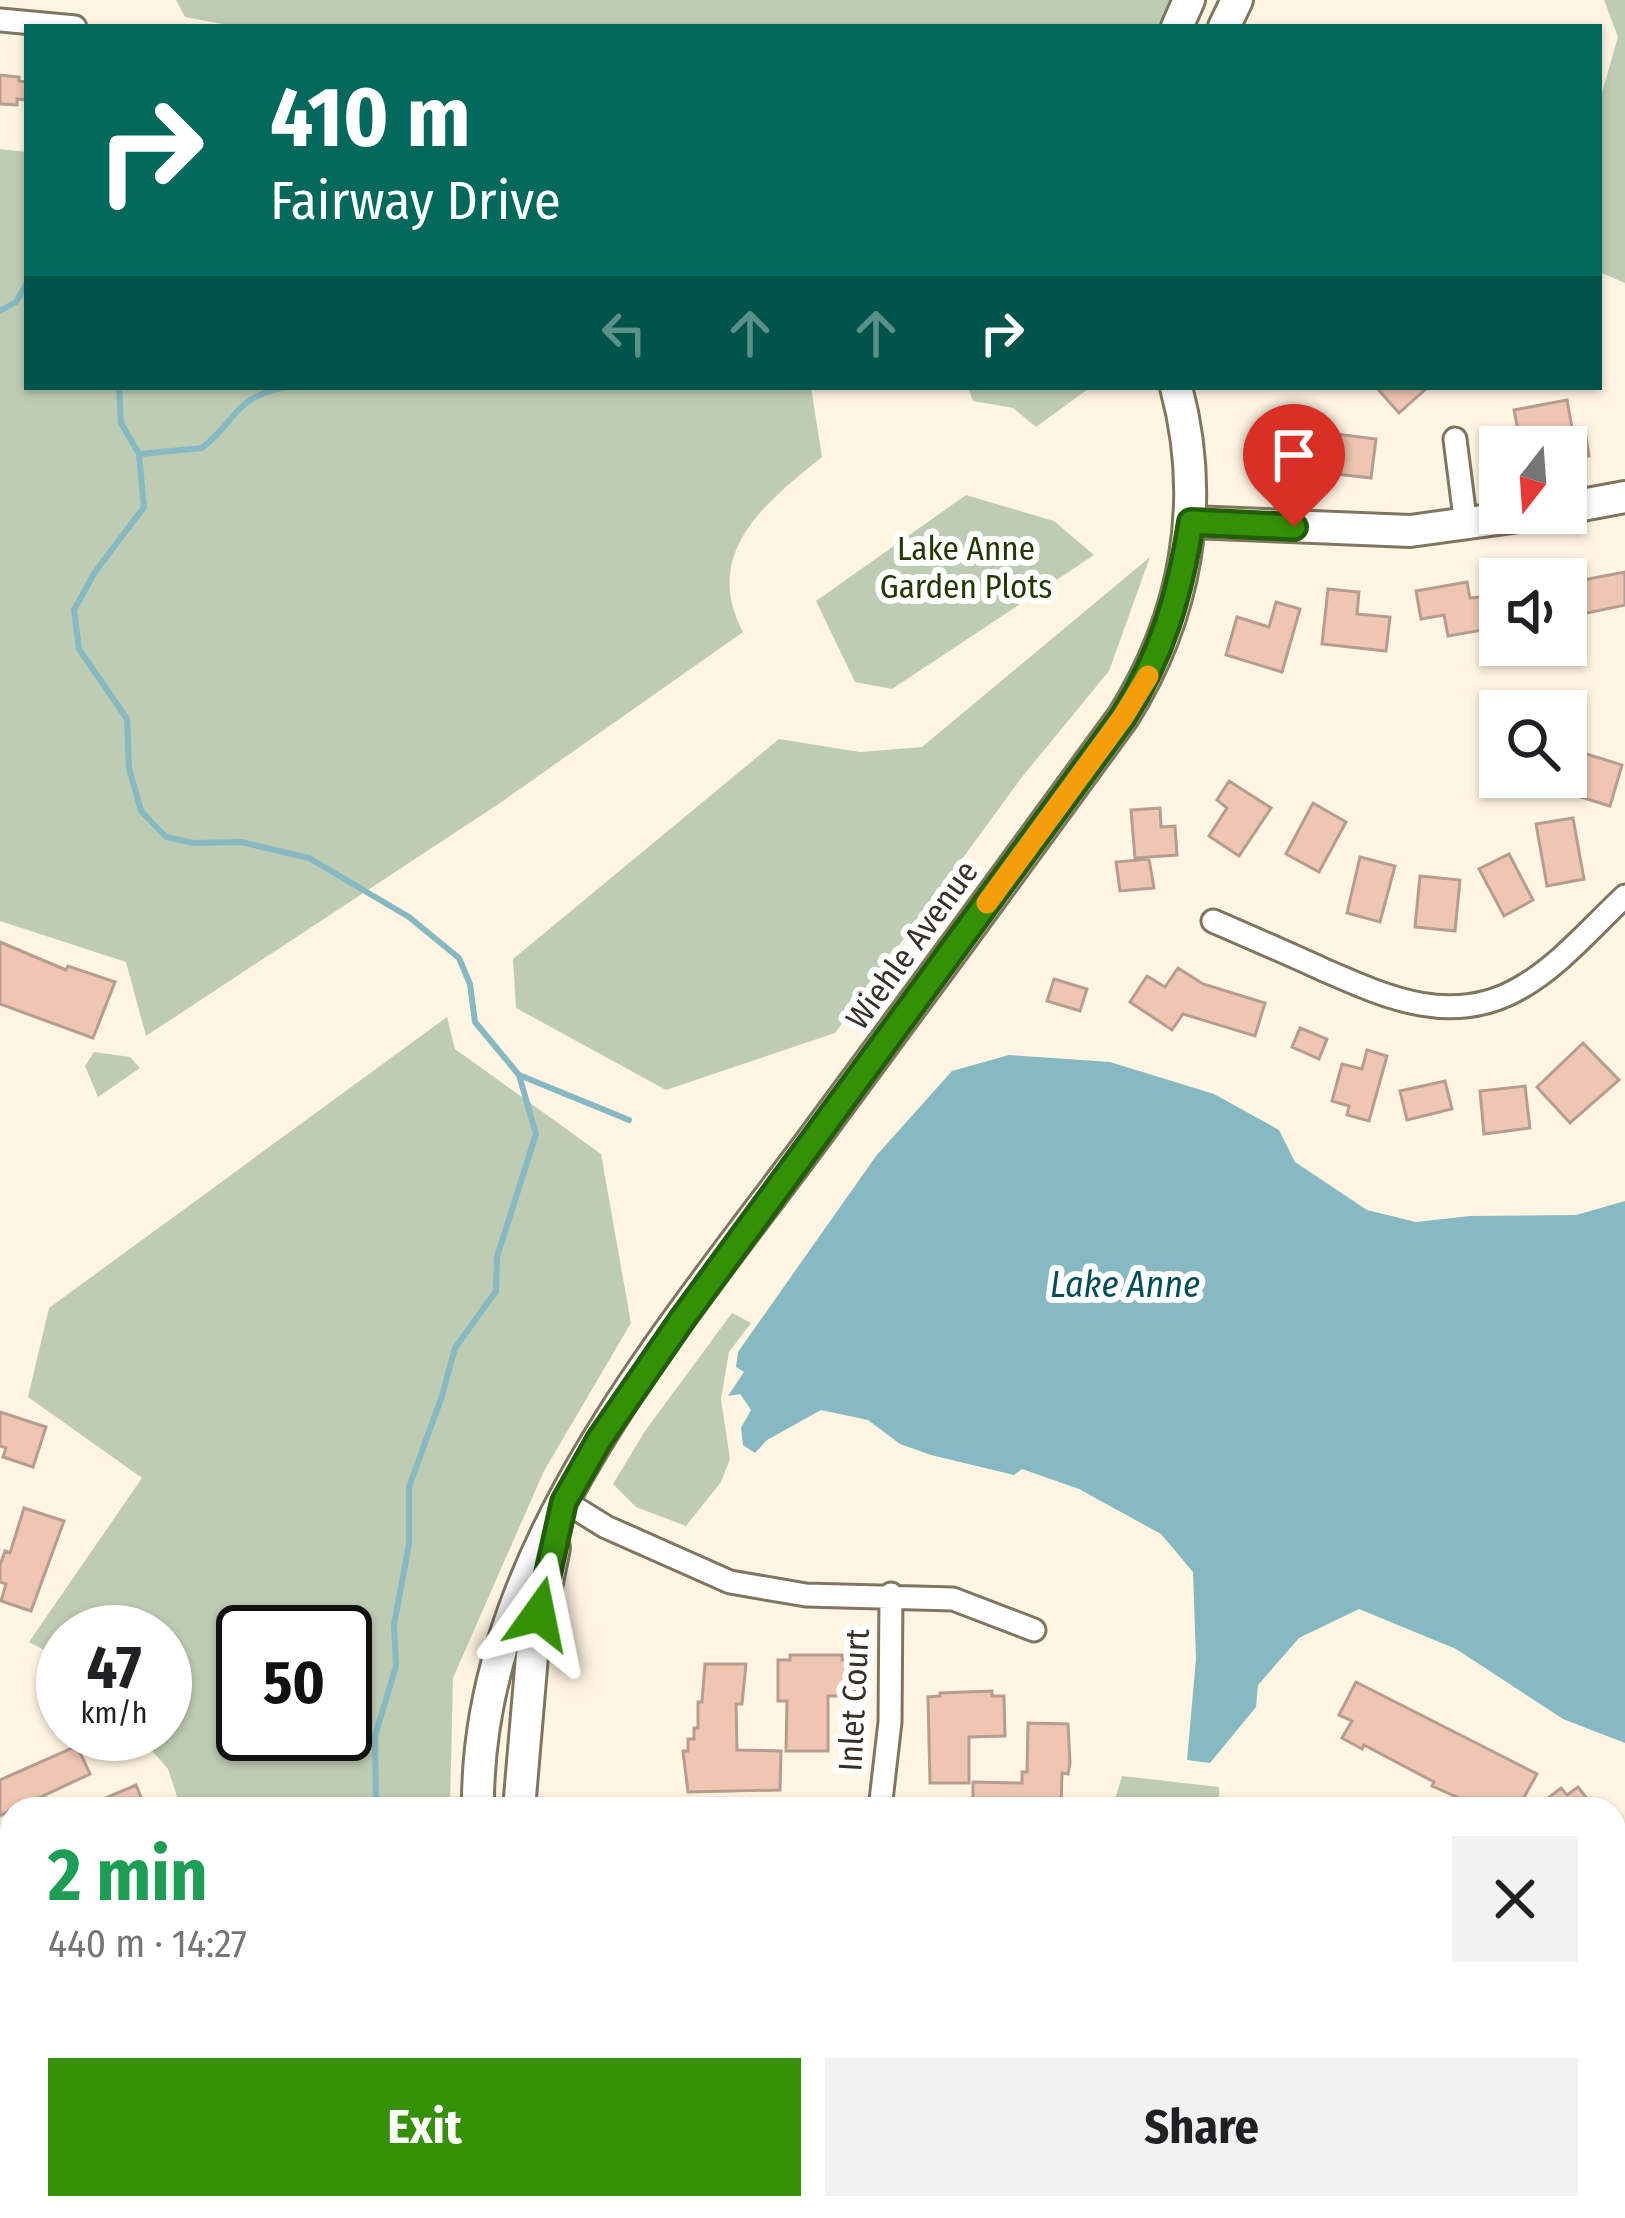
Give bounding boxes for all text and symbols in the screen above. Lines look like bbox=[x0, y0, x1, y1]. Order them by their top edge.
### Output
text: 410 m bbox=[270, 67, 471, 168]
icon: right bbox=[72, 72, 228, 228]
text: Fairway Drive bbox=[270, 169, 561, 233]
icon: left bbox=[591, 300, 657, 366]
icon: ahead bbox=[717, 300, 783, 366]
icon: ahead bbox=[843, 300, 909, 366]
icon: right bbox=[969, 300, 1035, 366]
pin bbox=[1243, 404, 1345, 527]
icon: arrive bbox=[1261, 422, 1327, 488]
north arrow bbox=[1479, 426, 1587, 534]
map controls bbox=[1479, 426, 1587, 798]
park label: Lake Anne Garden Plots bbox=[880, 529, 1052, 607]
button: sound bbox=[1479, 558, 1587, 666]
button: search bbox=[1479, 690, 1587, 798]
street label: Wiehle Avenue bbox=[837, 853, 987, 1037]
water label: Lake Anne bbox=[1050, 1263, 1200, 1307]
position arrow bbox=[476, 1551, 602, 1677]
speed limit sign: 50 bbox=[216, 1605, 372, 1761]
street label: Inlet Court bbox=[830, 1628, 878, 1772]
text: 47 bbox=[86, 1632, 142, 1704]
text: km/h bbox=[81, 1695, 147, 1731]
text: 2 min bbox=[48, 1833, 208, 1919]
button: close bbox=[1452, 1836, 1578, 1962]
text: 440 m · 14:27 bbox=[48, 1921, 247, 1967]
button: Exit bbox=[48, 2058, 801, 2196]
button: Share bbox=[825, 2058, 1578, 2196]

